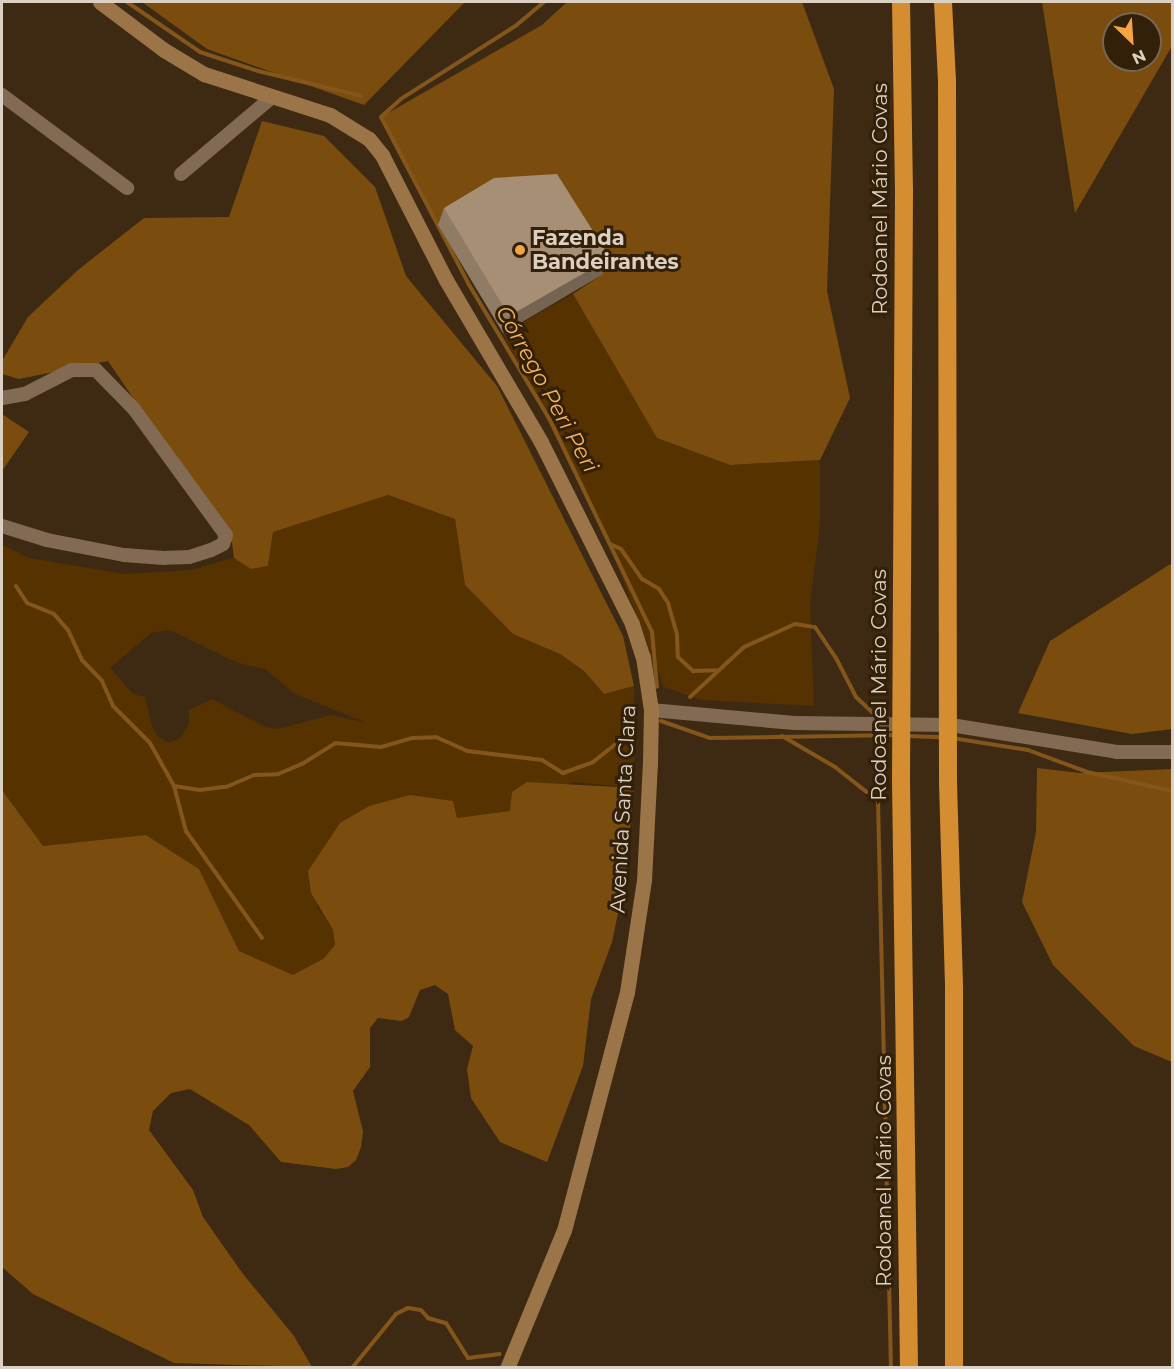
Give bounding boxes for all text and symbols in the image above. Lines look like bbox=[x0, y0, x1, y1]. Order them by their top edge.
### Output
north arrow bbox=[1102, 12, 1162, 72]
text: N bbox=[1129, 46, 1149, 68]
street label: Rodoanel Mário Covas bbox=[867, 83, 893, 315]
place label: Fazenda Bandeirantes bbox=[532, 225, 679, 275]
marker: Fazenda Bandeirantes bbox=[513, 243, 527, 257]
water label: Córrego Peri Peri bbox=[490, 301, 604, 477]
street label: Rodoanel Mário Covas bbox=[866, 569, 892, 801]
street label: Avenida Santa Clara bbox=[605, 704, 641, 914]
street label: Rodoanel Mário Covas bbox=[871, 1055, 897, 1287]

